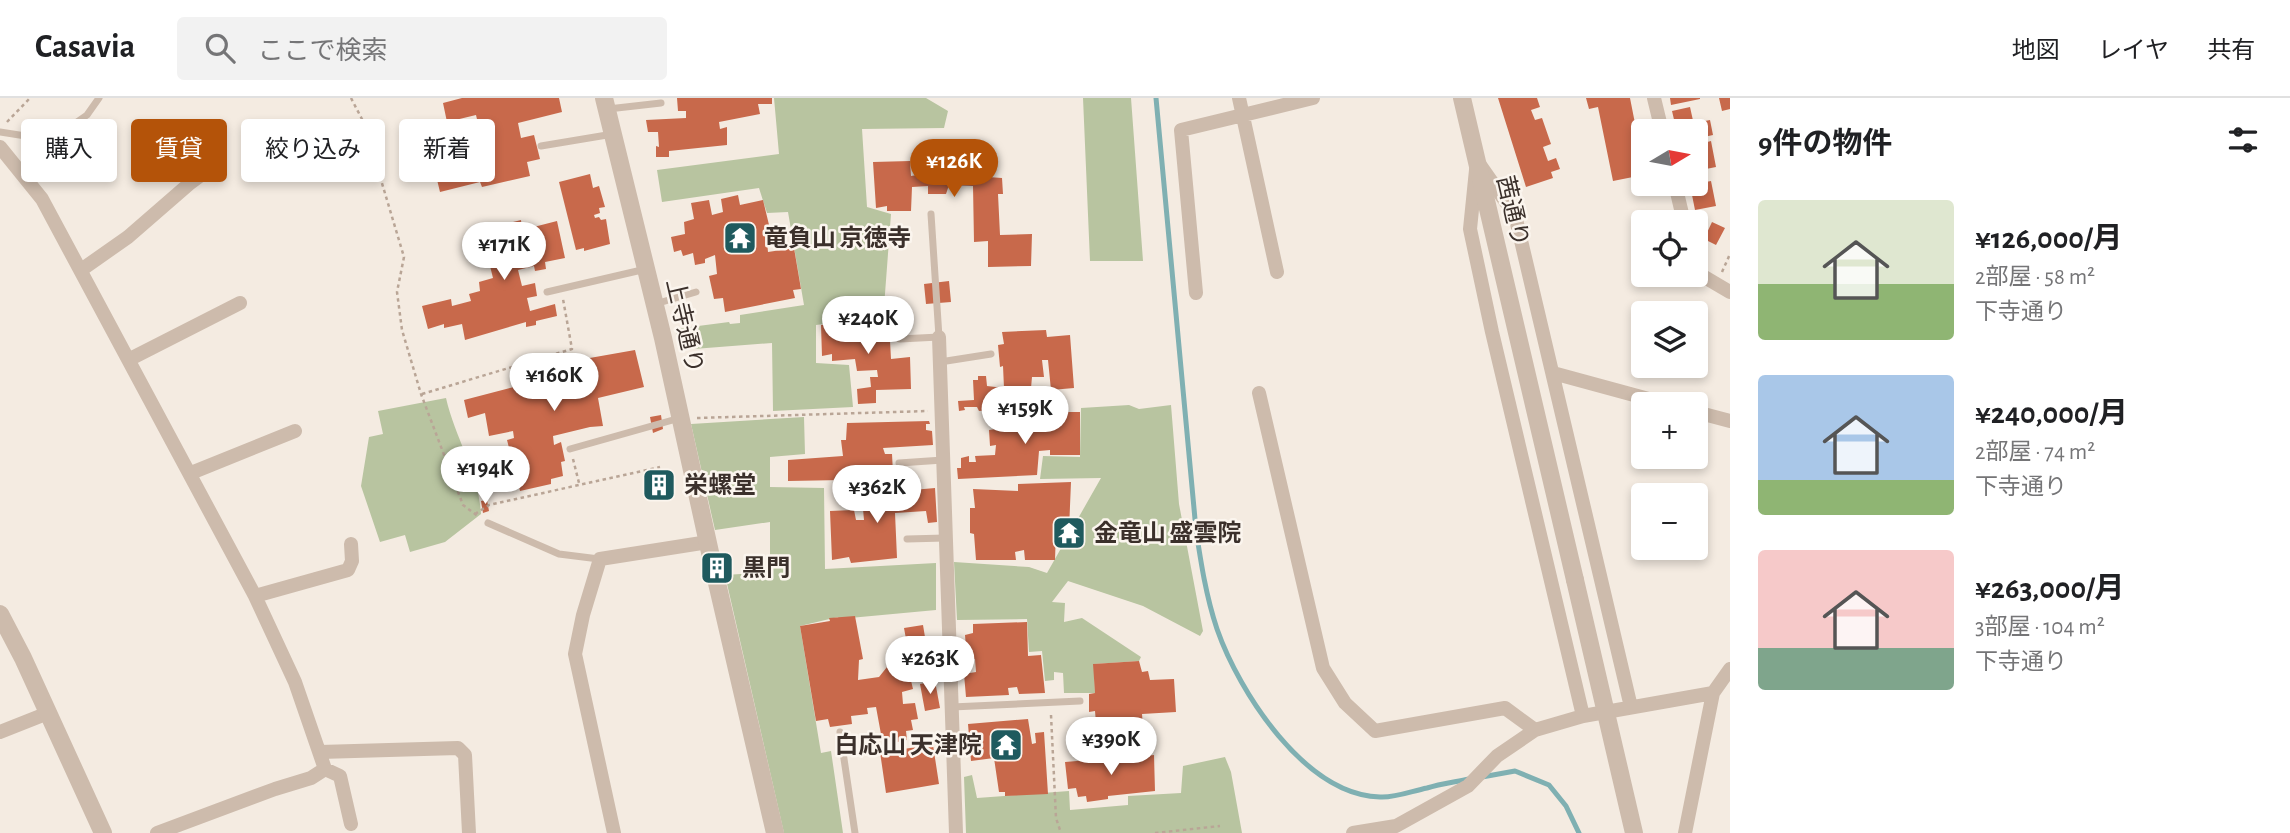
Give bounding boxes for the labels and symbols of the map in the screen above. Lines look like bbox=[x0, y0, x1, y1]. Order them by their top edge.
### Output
north arrow bbox=[1631, 119, 1708, 196]
pin: ¥126K bbox=[905, 140, 1003, 199]
street label: 茜通り bbox=[1492, 173, 1534, 249]
temple icon: 竜負山 京徳寺 bbox=[721, 219, 759, 257]
pin: ¥171K bbox=[455, 222, 553, 282]
place label: 竜負山 京徳寺 bbox=[764, 225, 912, 251]
street label: 上寺通り bbox=[662, 277, 707, 376]
pin: ¥240K bbox=[819, 296, 917, 356]
pin: ¥160K bbox=[505, 354, 603, 413]
pin: ¥159K bbox=[976, 386, 1074, 446]
pin: ¥194K bbox=[436, 446, 534, 506]
building icon: 栄螺堂 bbox=[640, 466, 678, 504]
pin: ¥362K bbox=[828, 466, 926, 525]
place label: 栄螺堂 bbox=[684, 472, 756, 498]
temple icon: 金竜山 盛雲院 bbox=[1050, 514, 1088, 552]
place label: 金竜山 盛雲院 bbox=[1094, 520, 1242, 546]
building icon: 黒門 bbox=[698, 549, 736, 587]
place label: 黒門 bbox=[742, 556, 790, 581]
pin: ¥263K bbox=[881, 636, 979, 696]
pin: ¥390K bbox=[1062, 718, 1160, 777]
temple icon: 白応山 天津院 bbox=[987, 726, 1025, 764]
place label: 白応山 天津院 bbox=[834, 732, 982, 758]

